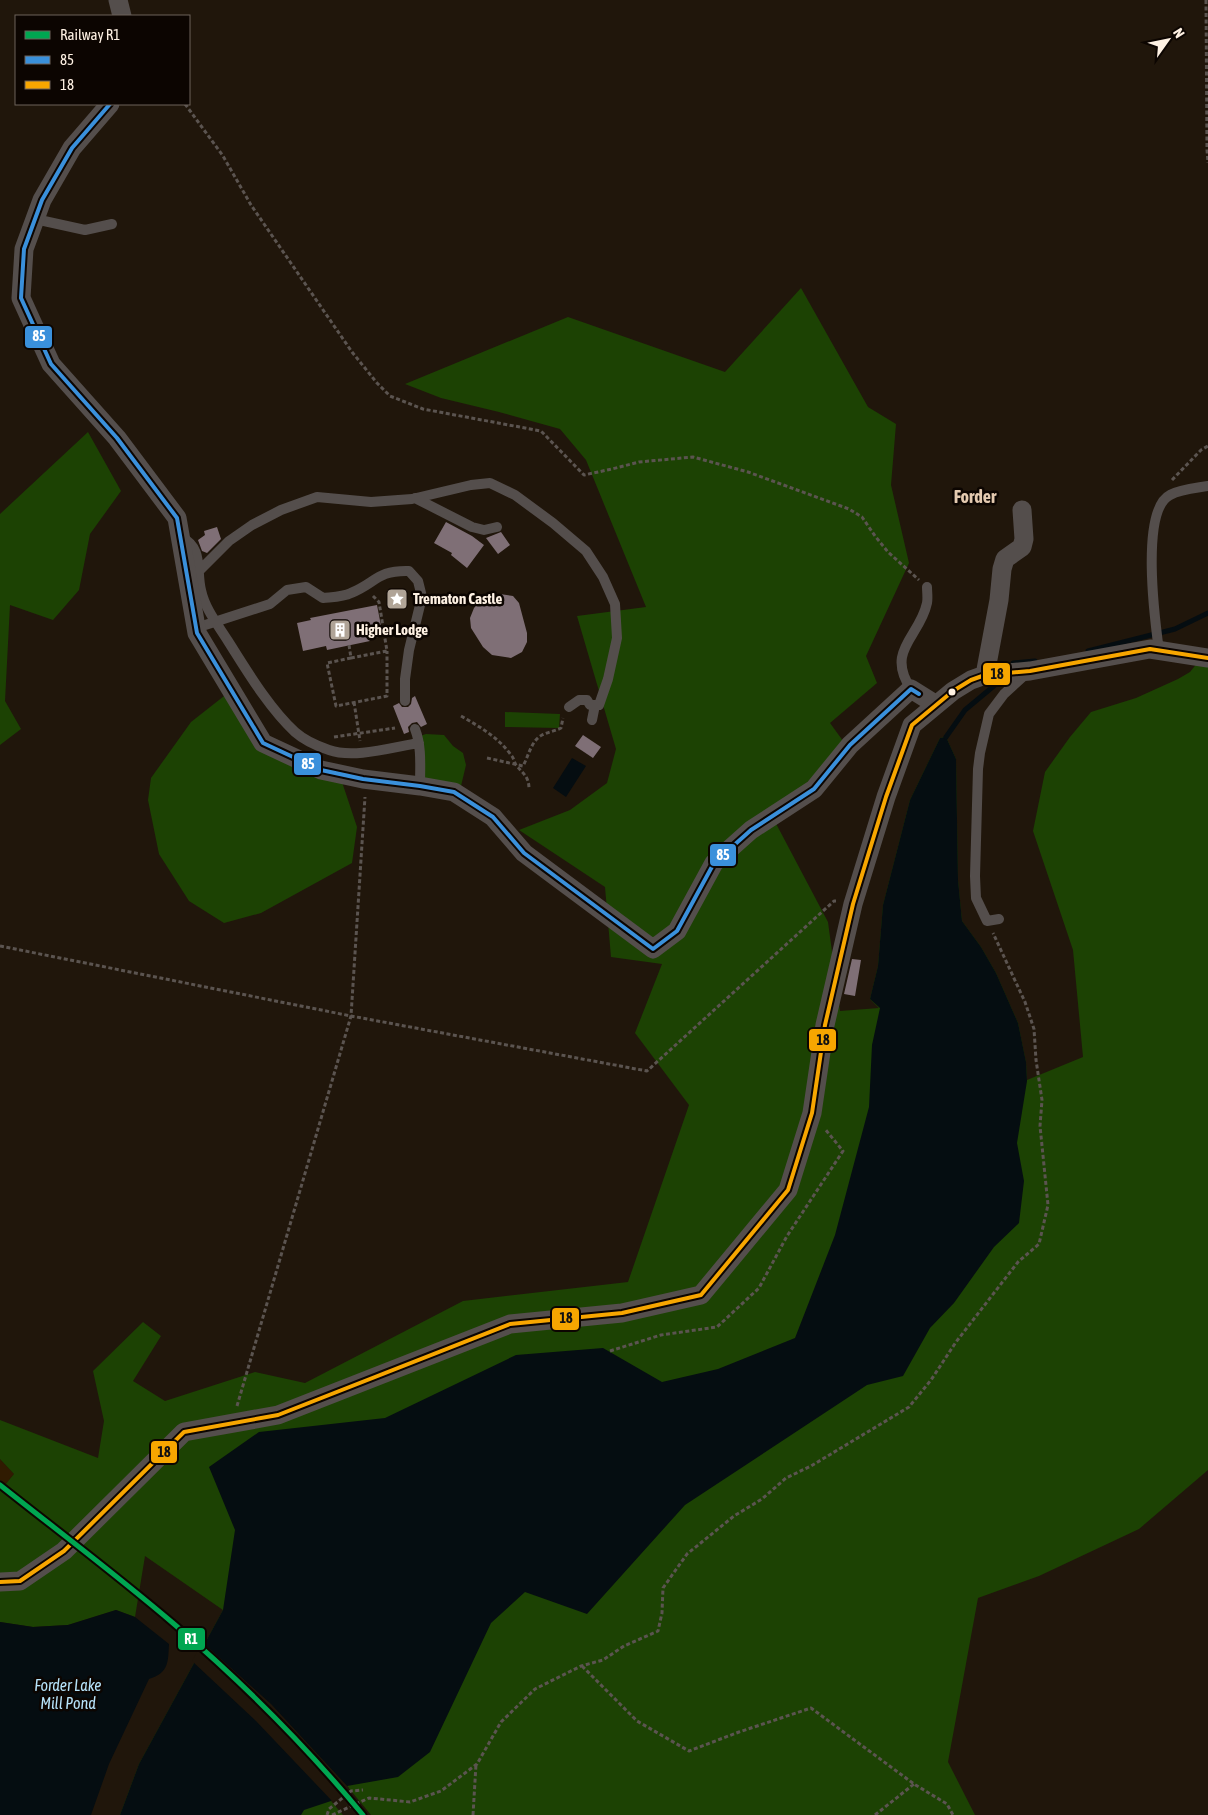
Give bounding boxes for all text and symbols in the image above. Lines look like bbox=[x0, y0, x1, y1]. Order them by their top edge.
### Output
legend bbox=[15, 15, 190, 105]
north arrow bbox=[1143, 15, 1193, 65]
text: N bbox=[1170, 25, 1188, 41]
text: Railway R1 bbox=[60, 26, 120, 43]
text: 85 bbox=[60, 51, 74, 68]
text: 18 bbox=[60, 76, 74, 93]
line badge: 85 bbox=[24, 325, 53, 349]
text: 85 bbox=[32, 328, 46, 344]
district label: Forder bbox=[954, 486, 997, 507]
place icon: Trematon Castle bbox=[385, 587, 409, 611]
place label: Trematon Castle bbox=[413, 590, 502, 607]
building icon: Higher Lodge bbox=[328, 618, 352, 642]
place label: Higher Lodge bbox=[356, 621, 428, 638]
line badge: 18 bbox=[982, 662, 1011, 686]
text: 18 bbox=[990, 666, 1004, 682]
unlabelled marker bbox=[947, 687, 957, 697]
line badge: 85 bbox=[293, 752, 322, 776]
text: 85 bbox=[301, 756, 315, 772]
line badge: 85 bbox=[709, 843, 737, 867]
text: 85 bbox=[716, 847, 730, 863]
line badge: 18 bbox=[808, 1028, 837, 1052]
text: 18 bbox=[816, 1032, 830, 1048]
line badge: 18 bbox=[551, 1307, 580, 1331]
text: 18 bbox=[559, 1310, 573, 1326]
line badge: 18 bbox=[150, 1440, 178, 1464]
text: 18 bbox=[157, 1444, 171, 1460]
line badge: R1 bbox=[177, 1627, 206, 1651]
text: R1 bbox=[184, 1631, 198, 1647]
water label: Forder Lake Mill Pond bbox=[34, 1676, 102, 1712]

